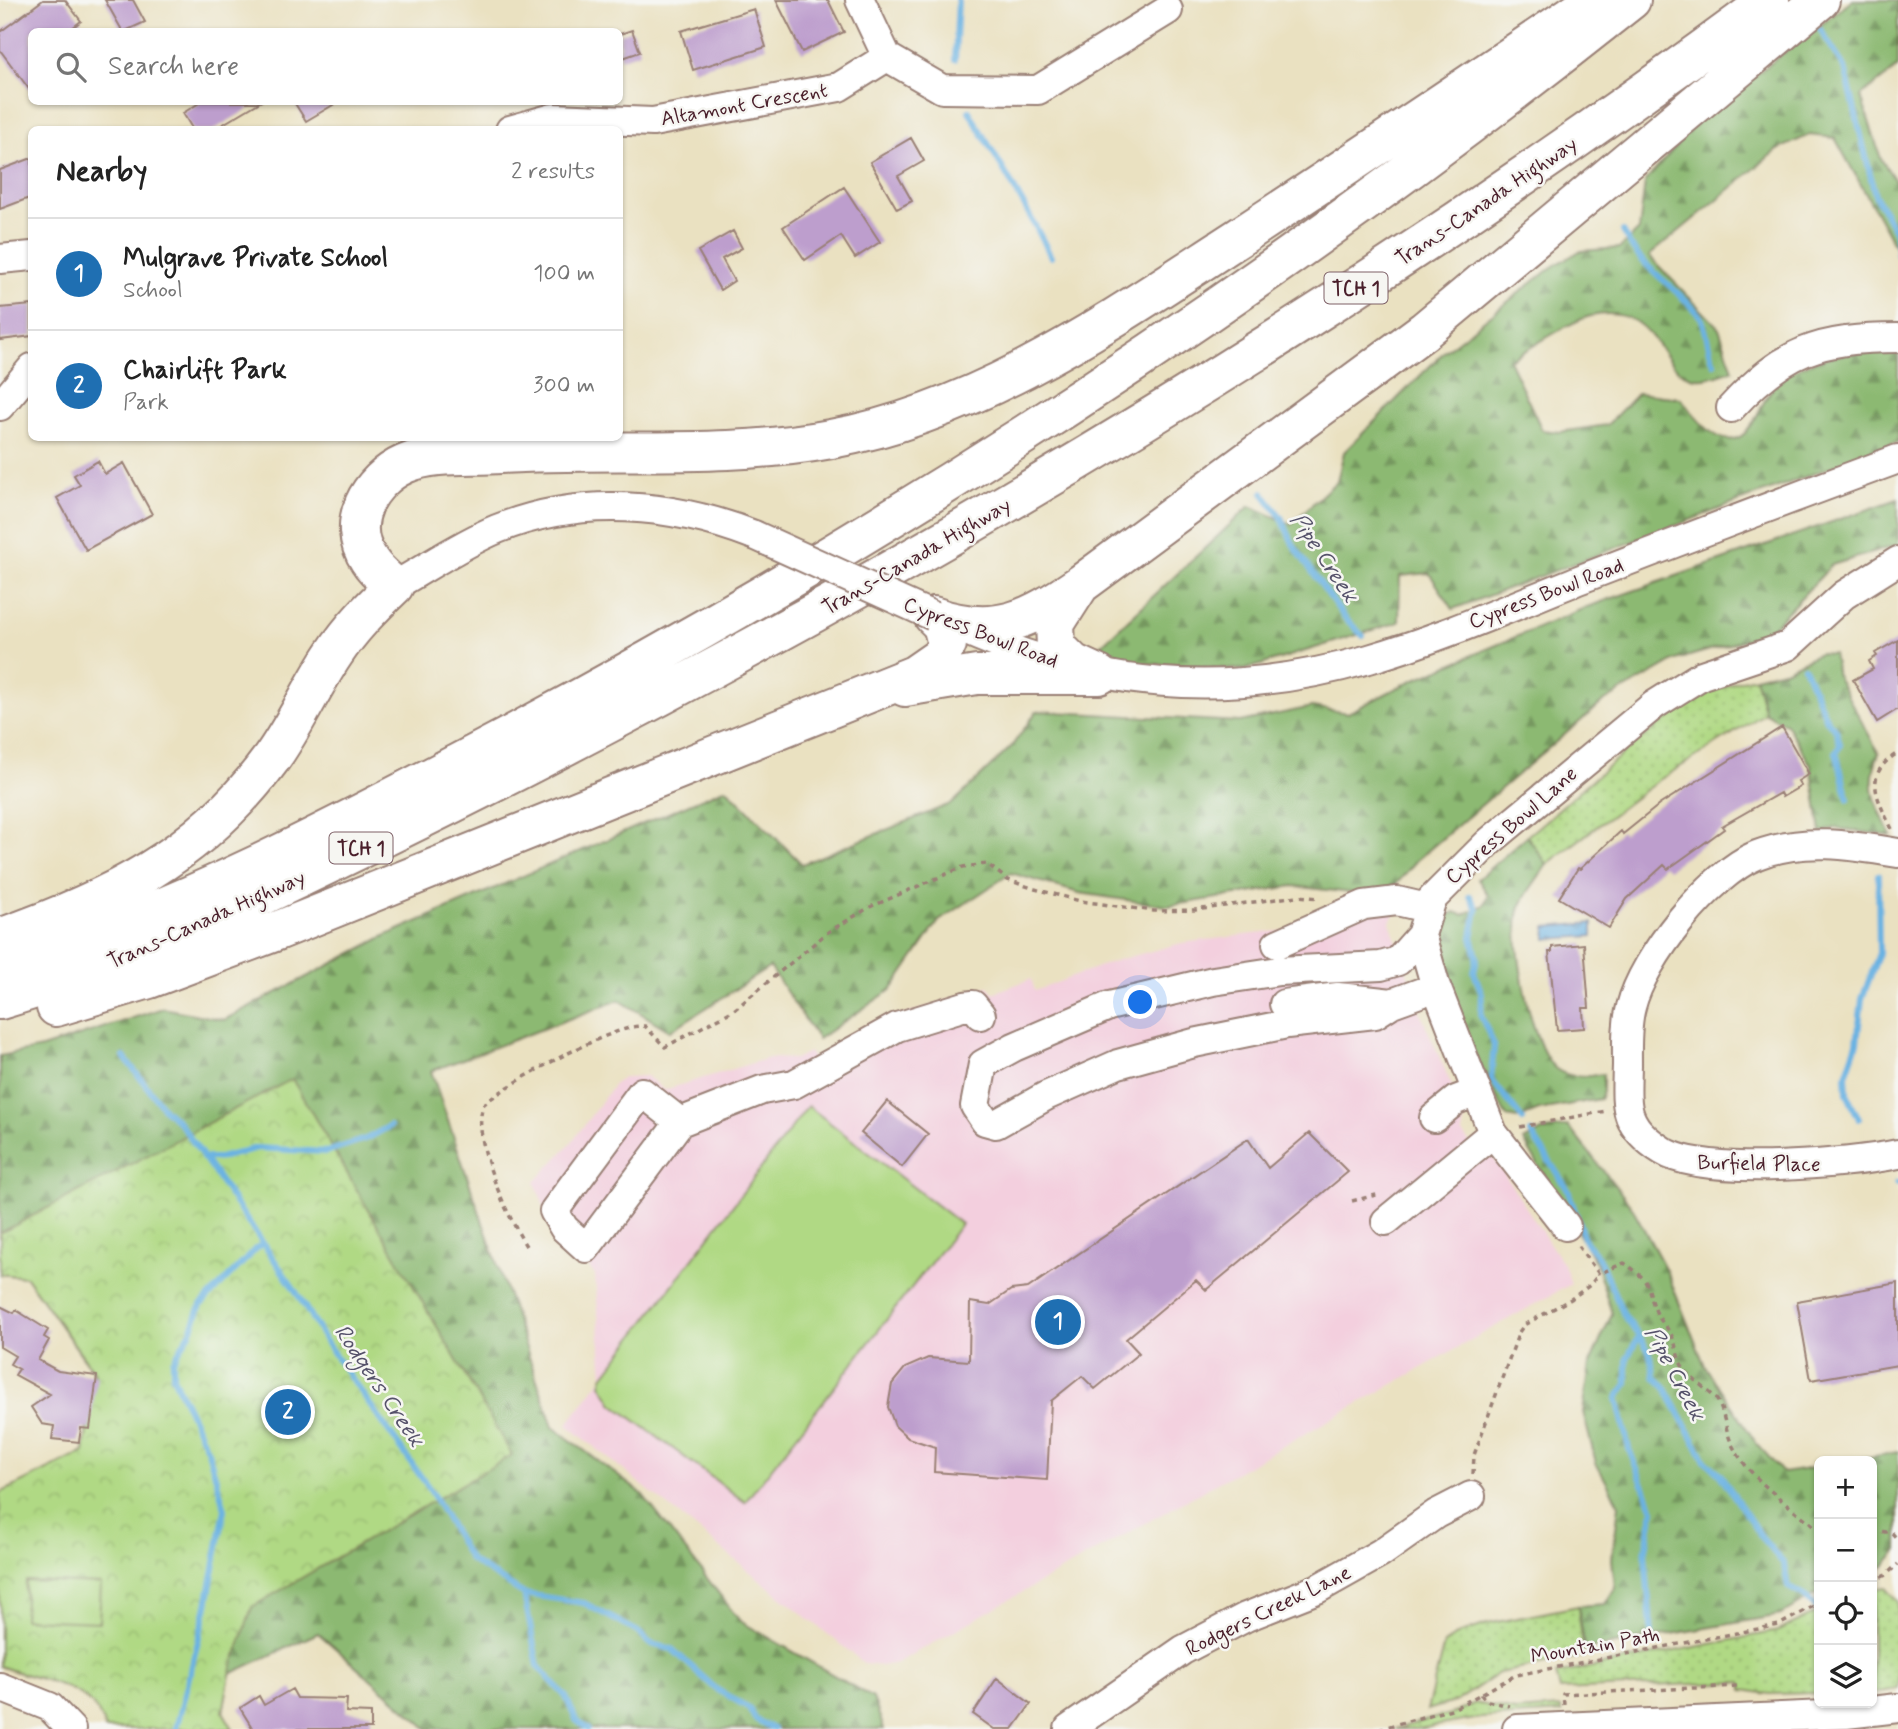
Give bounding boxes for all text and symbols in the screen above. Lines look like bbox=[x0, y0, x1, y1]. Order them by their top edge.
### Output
search box bbox=[28, 28, 623, 105]
icon: search bbox=[52, 48, 90, 86]
text: Search here bbox=[108, 50, 239, 84]
street label: Altamont Crescent bbox=[658, 76, 830, 133]
street label: Trans-Canada Highway bbox=[1390, 130, 1584, 275]
text: Nearby bbox=[56, 152, 147, 191]
text: 2 results bbox=[511, 157, 595, 187]
text: Mulgrave Private School bbox=[123, 242, 388, 276]
text: 1 bbox=[74, 259, 84, 289]
text: 100 m bbox=[533, 259, 595, 289]
road number: TCH 1 bbox=[1324, 272, 1388, 304]
text: School bbox=[123, 276, 183, 306]
text: Chairlift Park bbox=[123, 354, 287, 388]
text: 2 bbox=[73, 371, 85, 401]
text: 300 m bbox=[533, 371, 595, 401]
text: Park bbox=[123, 388, 169, 418]
street label: Trans-Canada Highway bbox=[817, 491, 1017, 624]
water label: Pipe Creek bbox=[1282, 507, 1365, 610]
street label: Cypress Bowl Road bbox=[1465, 552, 1628, 636]
street label: Cypress Bowl Road bbox=[899, 591, 1062, 675]
street label: Cypress Bowl Lane bbox=[1440, 761, 1584, 891]
road number: TCH 1 bbox=[330, 832, 392, 863]
street label: Trans-Canada Highway bbox=[103, 864, 311, 978]
your location bbox=[1123, 985, 1157, 1019]
street label: Burfield Place bbox=[1697, 1149, 1821, 1179]
pin: 1 bbox=[1035, 1296, 1081, 1348]
water label: Rodgers Creek bbox=[325, 1319, 431, 1455]
water label: Pipe Creek bbox=[1637, 1322, 1712, 1427]
pin: 2 bbox=[265, 1386, 311, 1438]
map controls bbox=[1814, 1456, 1877, 1708]
button: + bbox=[1814, 1456, 1877, 1519]
button: − bbox=[1814, 1519, 1877, 1582]
street label: Rodgers Creek Lane bbox=[1181, 1559, 1356, 1664]
button: locate bbox=[1814, 1582, 1877, 1645]
street label: Mountain Path bbox=[1529, 1621, 1662, 1671]
button: layers bbox=[1814, 1645, 1877, 1708]

